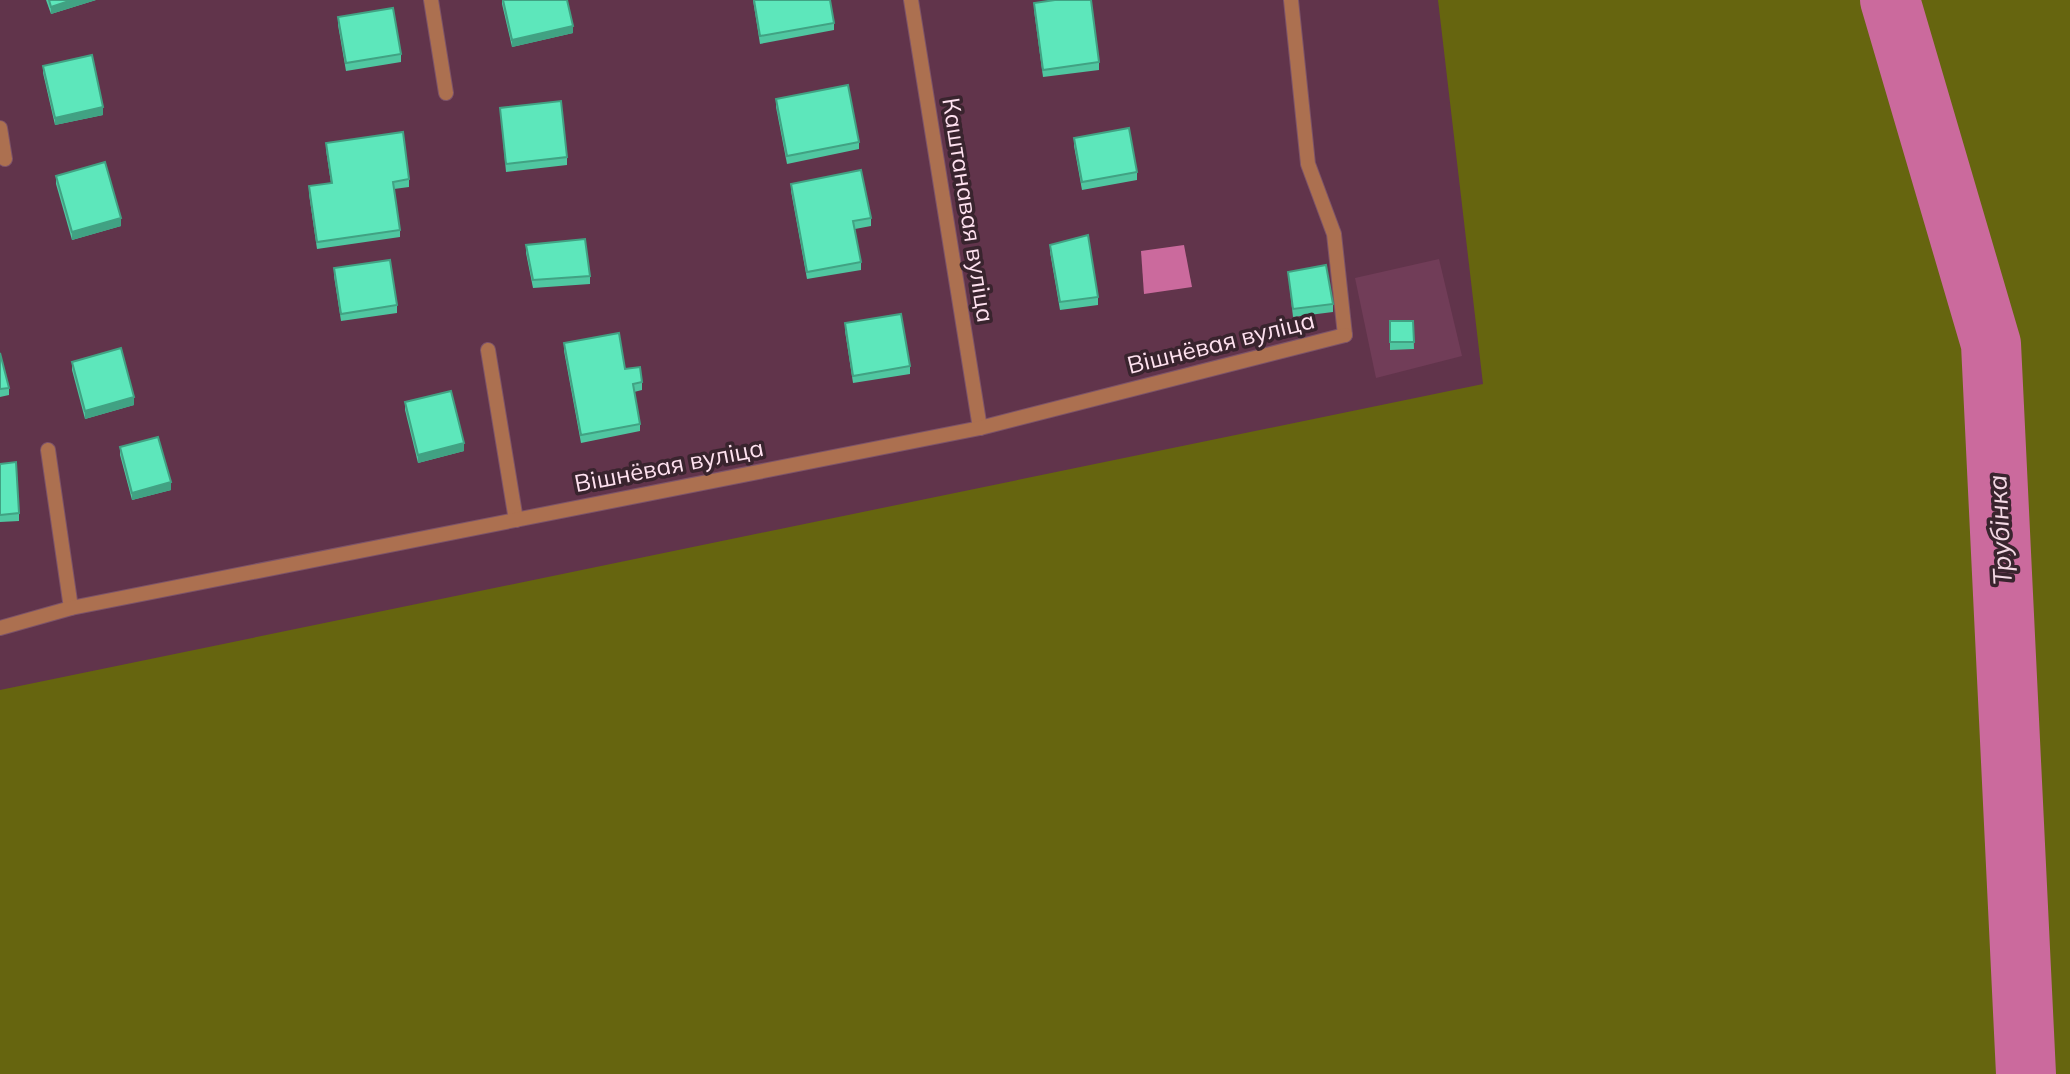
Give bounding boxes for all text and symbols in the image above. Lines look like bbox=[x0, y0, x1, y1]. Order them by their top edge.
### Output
street label: Каштанавая вуліца bbox=[936, 95, 1002, 324]
street label: Вішнёвая вуліца bbox=[1124, 304, 1318, 380]
street label: Вішнёвая вуліца bbox=[572, 432, 766, 498]
water label: Трубінка bbox=[1980, 474, 2019, 586]

